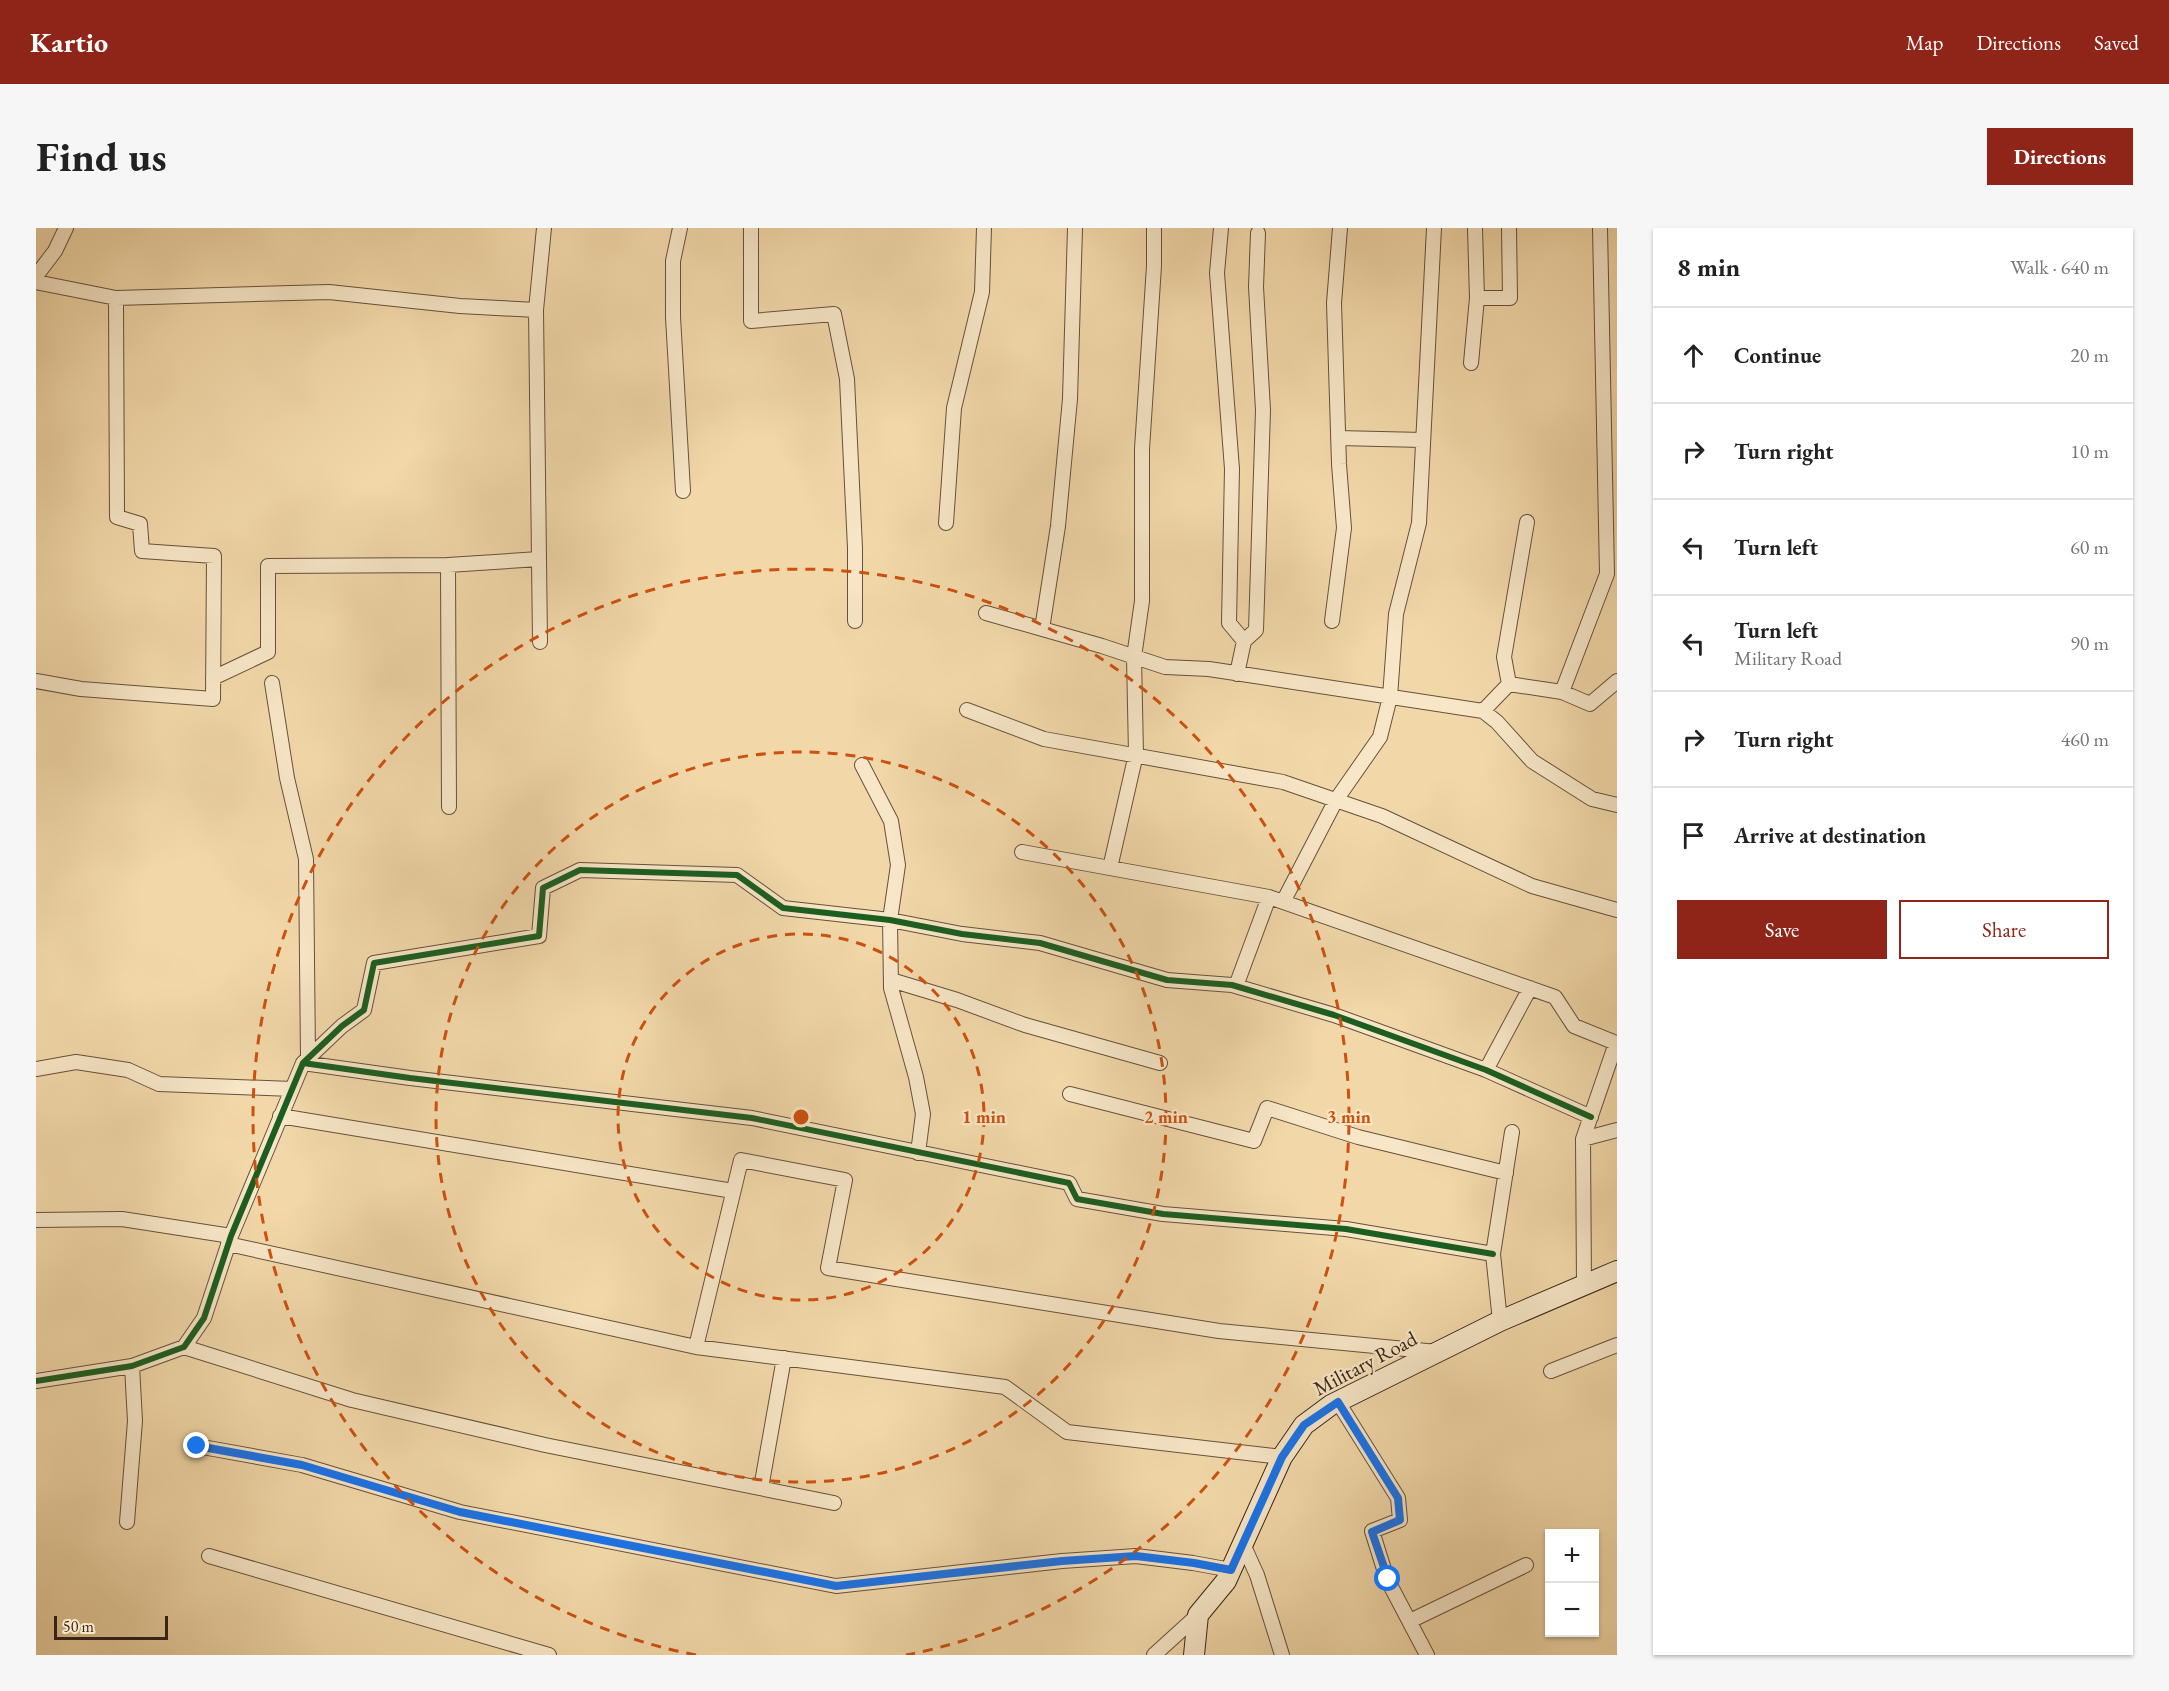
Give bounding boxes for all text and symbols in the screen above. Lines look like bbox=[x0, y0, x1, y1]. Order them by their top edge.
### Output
text: Kartio bbox=[30, 24, 108, 60]
text: Map bbox=[1906, 29, 1943, 56]
text: Directions bbox=[1976, 29, 2061, 56]
text: Saved bbox=[2094, 29, 2139, 56]
button: Directions bbox=[1987, 128, 2133, 185]
text: Find us bbox=[36, 129, 167, 184]
text: 8 min bbox=[1677, 250, 1740, 284]
text: Walk · 640 m bbox=[2010, 254, 2109, 280]
icon: ahead bbox=[1677, 339, 1710, 372]
text: Continue bbox=[1734, 341, 1821, 370]
text: 20 m bbox=[2070, 342, 2109, 368]
icon: right bbox=[1677, 435, 1710, 468]
text: Turn right bbox=[1734, 437, 1833, 466]
text: 10 m bbox=[2070, 438, 2109, 464]
icon: left bbox=[1677, 531, 1710, 564]
text: Turn left bbox=[1734, 533, 1818, 562]
text: 60 m bbox=[2070, 534, 2109, 560]
text: Turn left bbox=[1734, 616, 1818, 645]
icon: left bbox=[1677, 627, 1710, 660]
text: 90 m bbox=[2070, 630, 2109, 656]
text: Military Road bbox=[1734, 645, 1842, 671]
icon: right bbox=[1677, 723, 1710, 756]
text: Turn right bbox=[1734, 725, 1833, 754]
text: 460 m bbox=[2061, 726, 2109, 752]
icon: arrive bbox=[1677, 819, 1710, 852]
text: Arrive at destination bbox=[1734, 821, 1926, 850]
button: Save bbox=[1677, 900, 1887, 959]
button: Share bbox=[1899, 900, 2109, 959]
text: 1 min bbox=[962, 1105, 1006, 1128]
text: 2 min bbox=[1144, 1105, 1188, 1128]
text: 3 min bbox=[1327, 1105, 1371, 1128]
centre of rings bbox=[791, 1107, 811, 1127]
street label: Military Road bbox=[1309, 1324, 1422, 1402]
route end bbox=[183, 1432, 209, 1458]
map controls bbox=[1545, 1529, 1599, 1637]
button: + bbox=[1545, 1529, 1599, 1583]
route start bbox=[1374, 1565, 1400, 1591]
button: − bbox=[1545, 1583, 1599, 1637]
scale bar bbox=[54, 1613, 168, 1640]
text: 50 m bbox=[63, 1616, 94, 1637]

